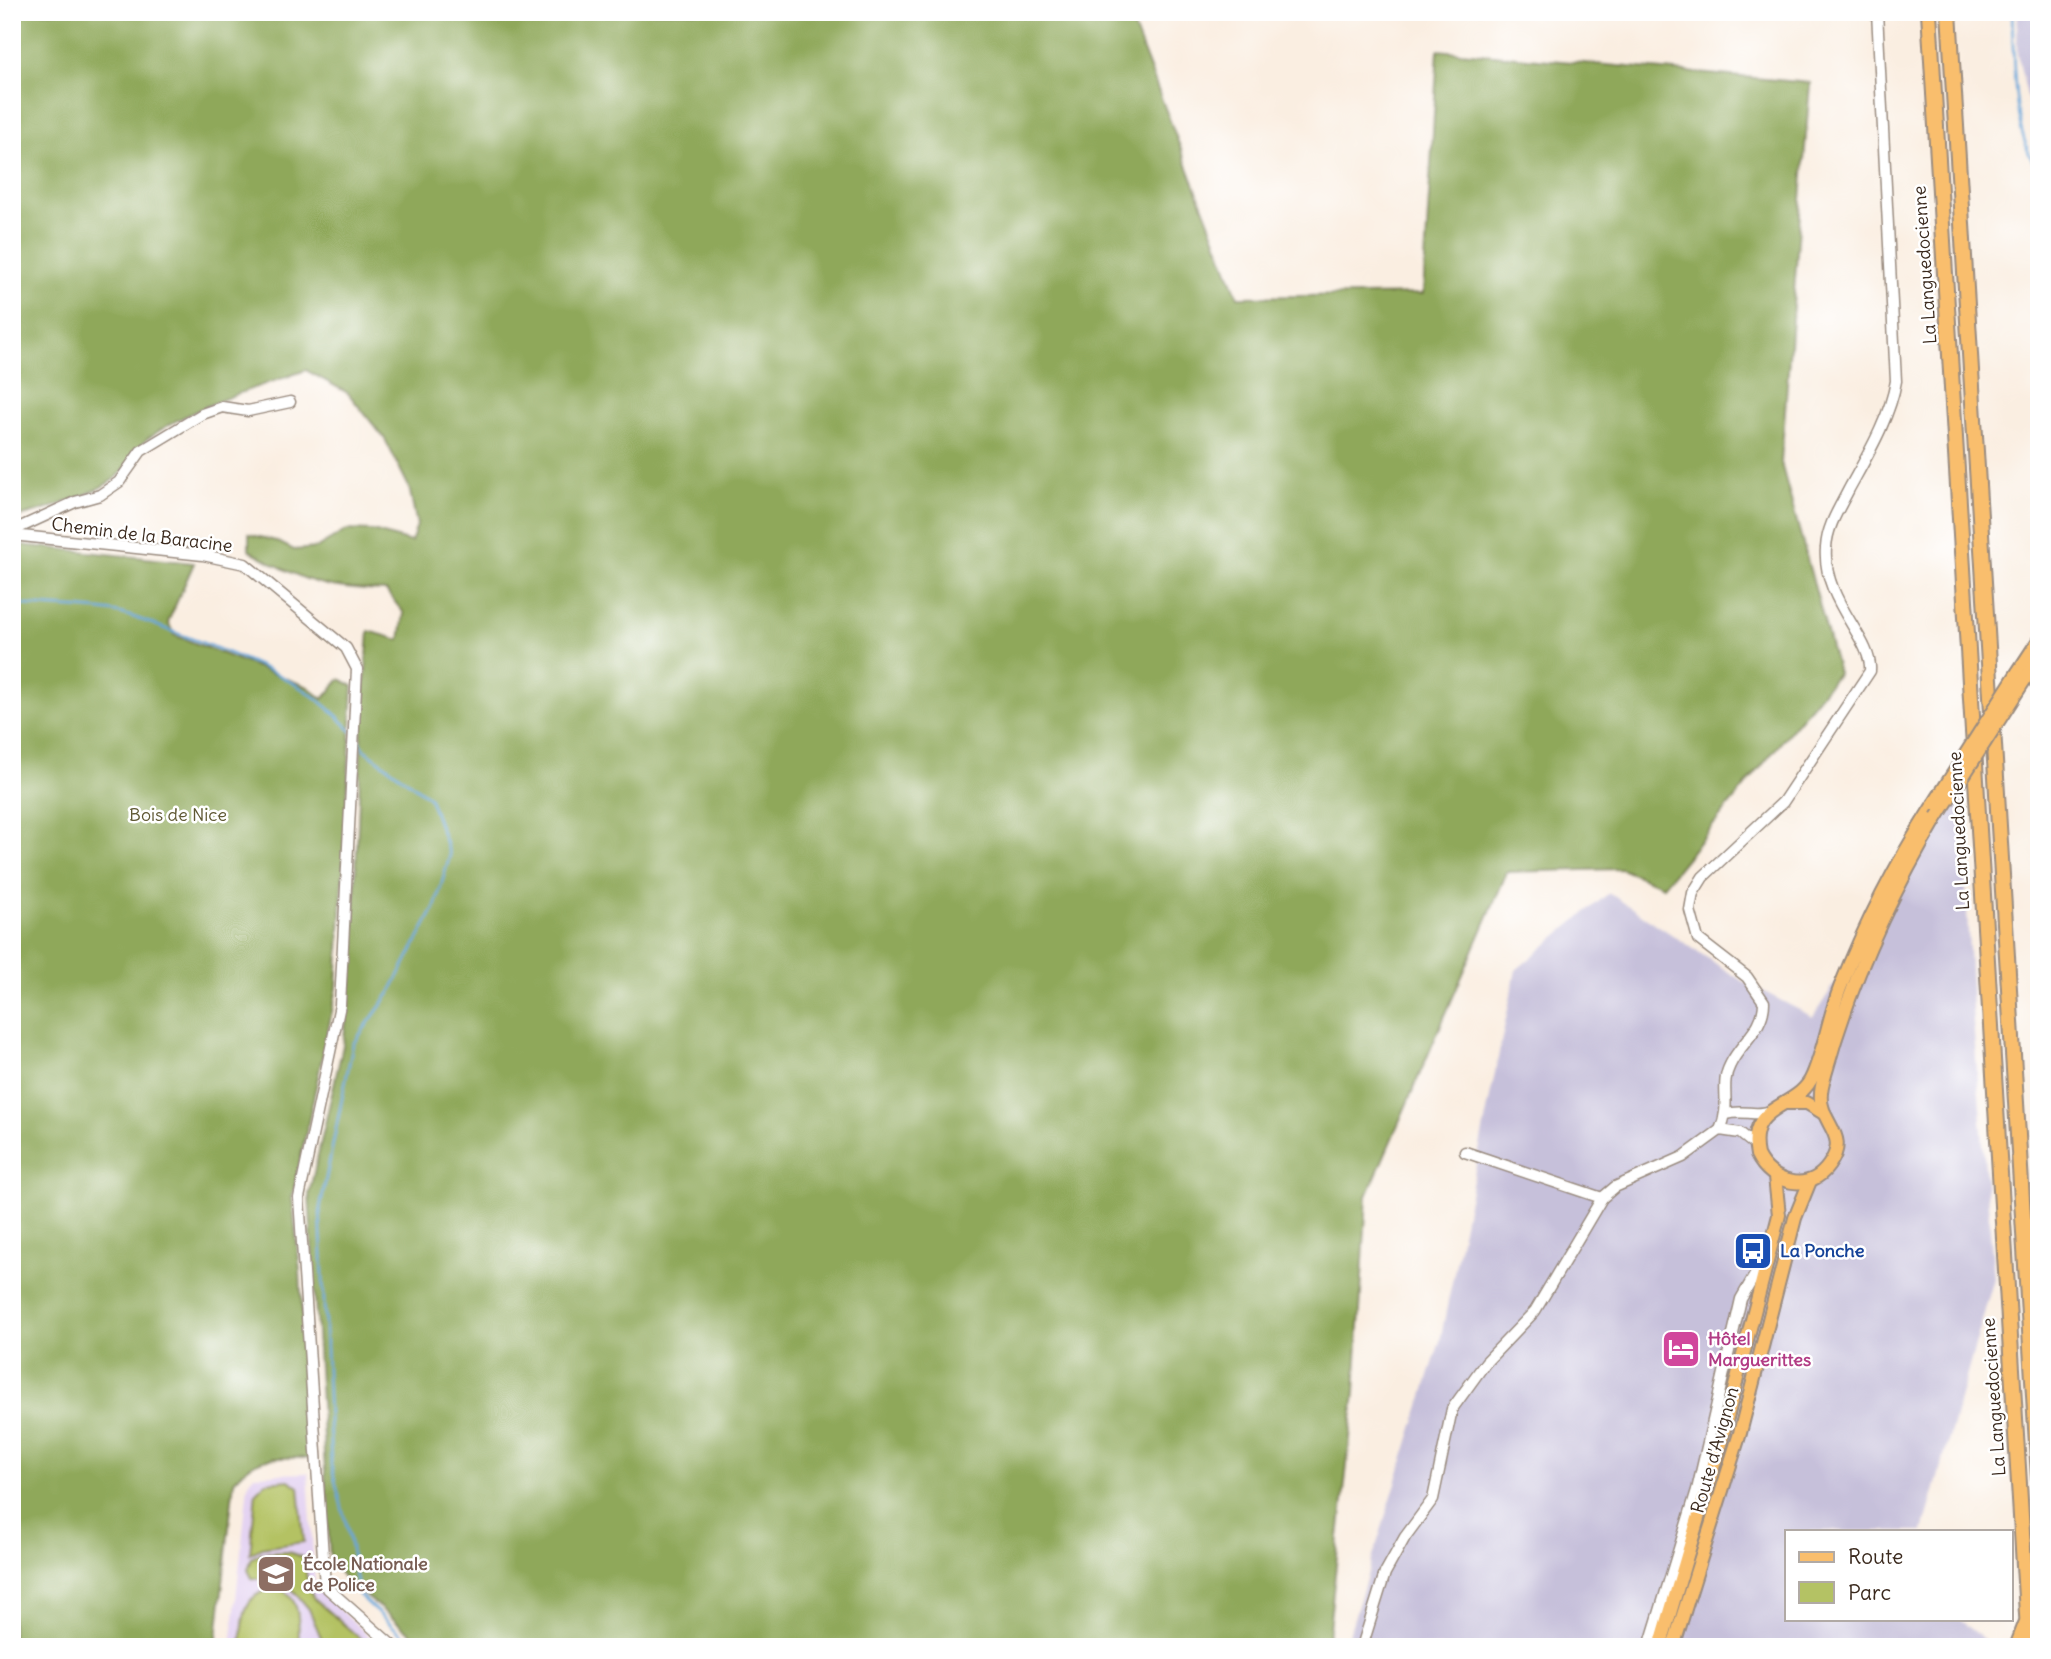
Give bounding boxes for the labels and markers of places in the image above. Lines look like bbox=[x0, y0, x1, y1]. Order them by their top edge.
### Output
bus stop icon: La Ponche bbox=[1732, 1230, 1774, 1272]
place label: La Ponche bbox=[1780, 1239, 1865, 1262]
place label: Hôtel Marguerittes bbox=[1708, 1327, 1811, 1371]
hotel icon: Hôtel Marguerittes bbox=[1660, 1328, 1702, 1370]
place label: École Nationale de Police bbox=[303, 1552, 428, 1596]
school or university icon: École Nationale de Police bbox=[255, 1553, 297, 1595]

